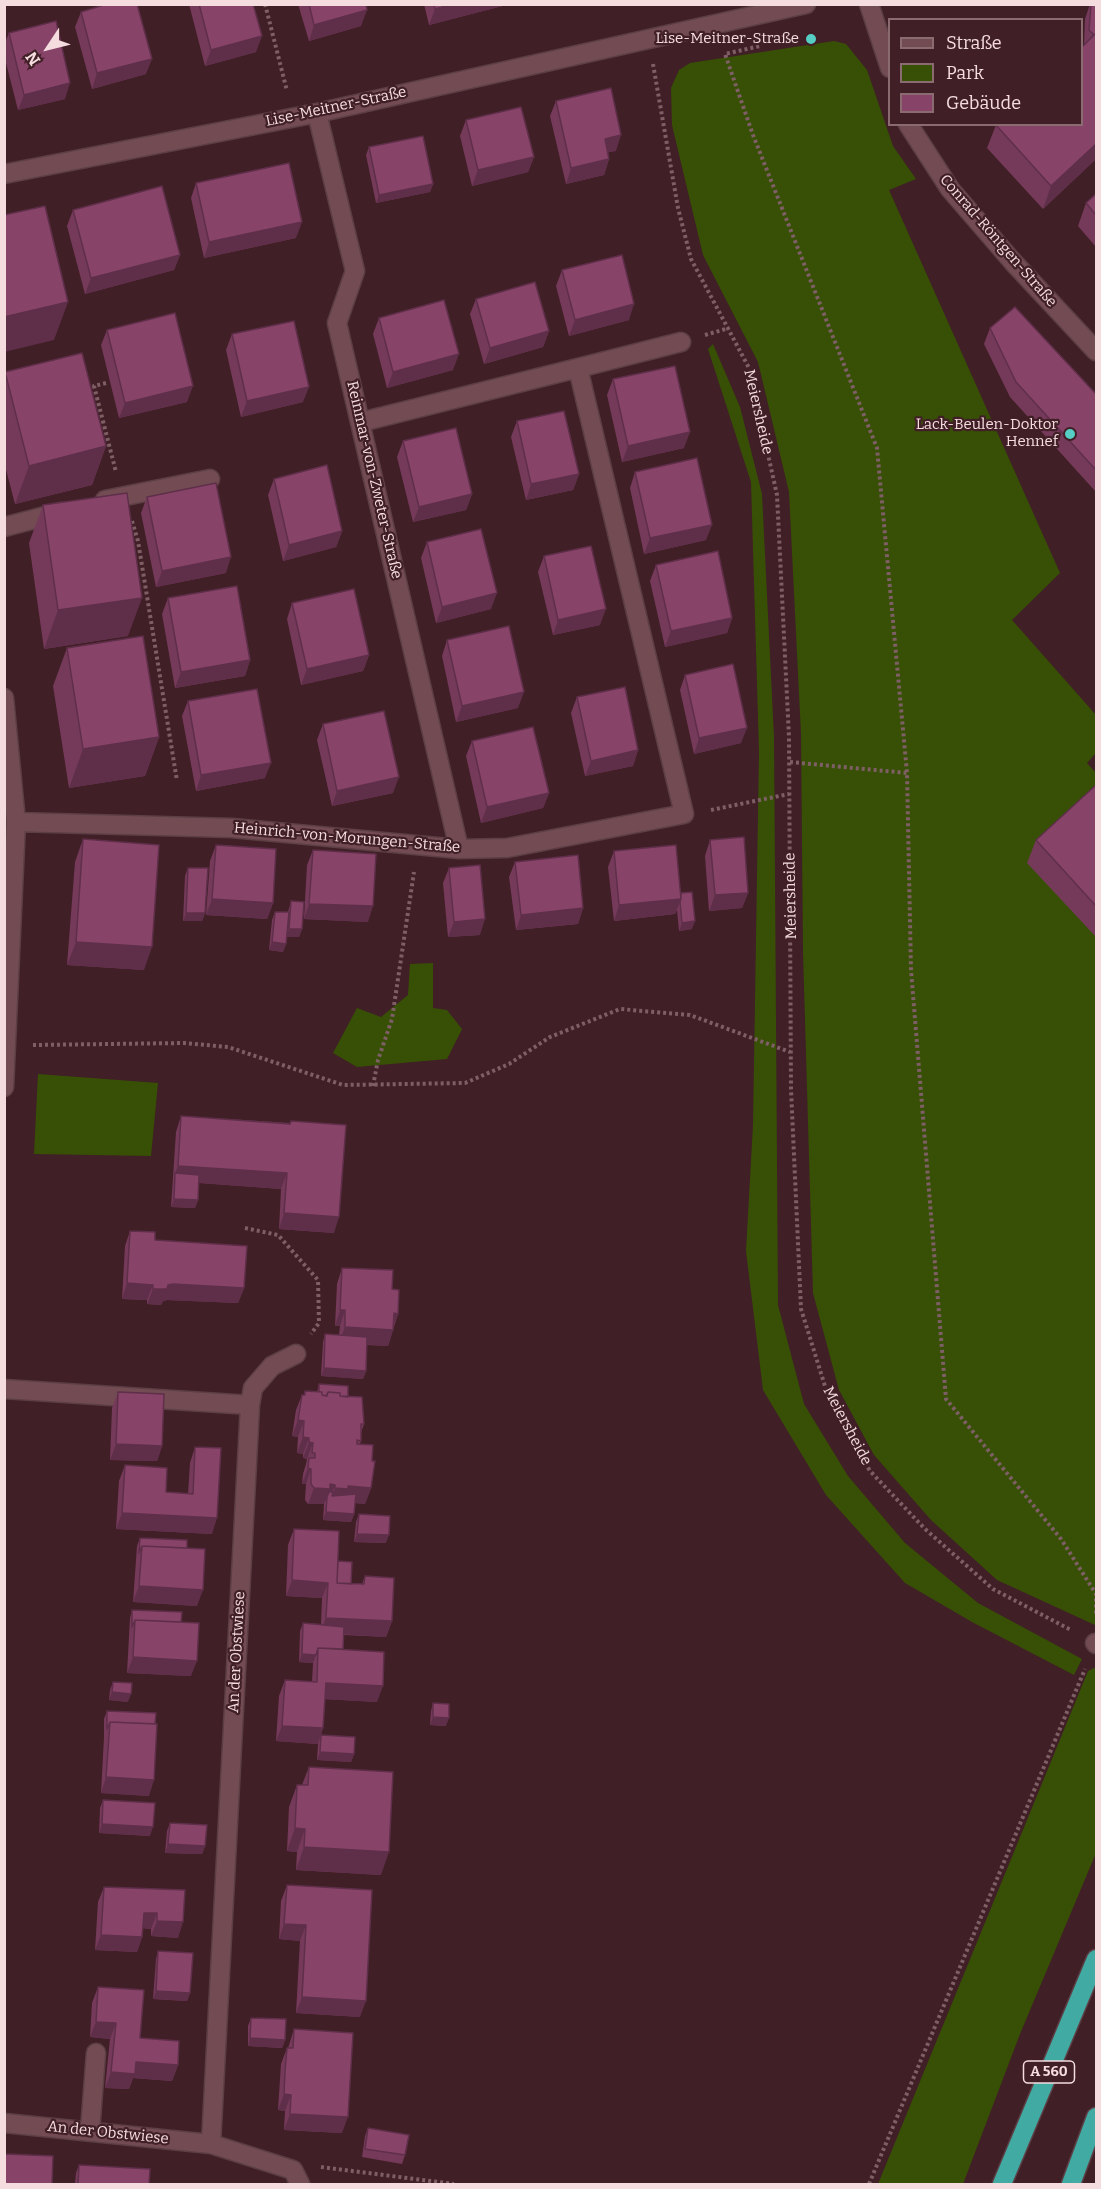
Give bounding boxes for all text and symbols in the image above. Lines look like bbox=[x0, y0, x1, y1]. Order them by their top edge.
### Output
north arrow bbox=[18, 18, 78, 78]
legend bbox=[888, 18, 1083, 126]
place label: Lise-Meitner-Straße bbox=[655, 30, 799, 48]
marker: Lise-Meitner-Straße bbox=[804, 32, 818, 46]
text: Straße bbox=[946, 32, 1002, 54]
text: N bbox=[22, 48, 44, 69]
text: Park bbox=[946, 62, 984, 84]
street label: Lise-Meitner-Straße bbox=[264, 83, 408, 131]
text: Gebäude bbox=[946, 92, 1021, 114]
street label: Conrad-Röntgen-Straße bbox=[936, 171, 1060, 311]
street label: Meiersheide bbox=[739, 368, 777, 456]
street label: Reinmar-von-Zweter-Straße bbox=[342, 379, 406, 581]
place label: Lack-Beulen-Doktor Hennef bbox=[916, 416, 1058, 451]
marker: Lack-Beulen-Doktor Hennef bbox=[1063, 427, 1077, 441]
street label: Heinrich-von-Morungen-Straße bbox=[233, 819, 461, 857]
street label: Meiersheide bbox=[781, 852, 801, 940]
street label: Meiersheide bbox=[819, 1383, 875, 1469]
street label: An der Obstwiese bbox=[225, 1591, 249, 1713]
road number: A 560 bbox=[1024, 2061, 1074, 2083]
street label: An der Obstwiese bbox=[47, 2118, 169, 2148]

